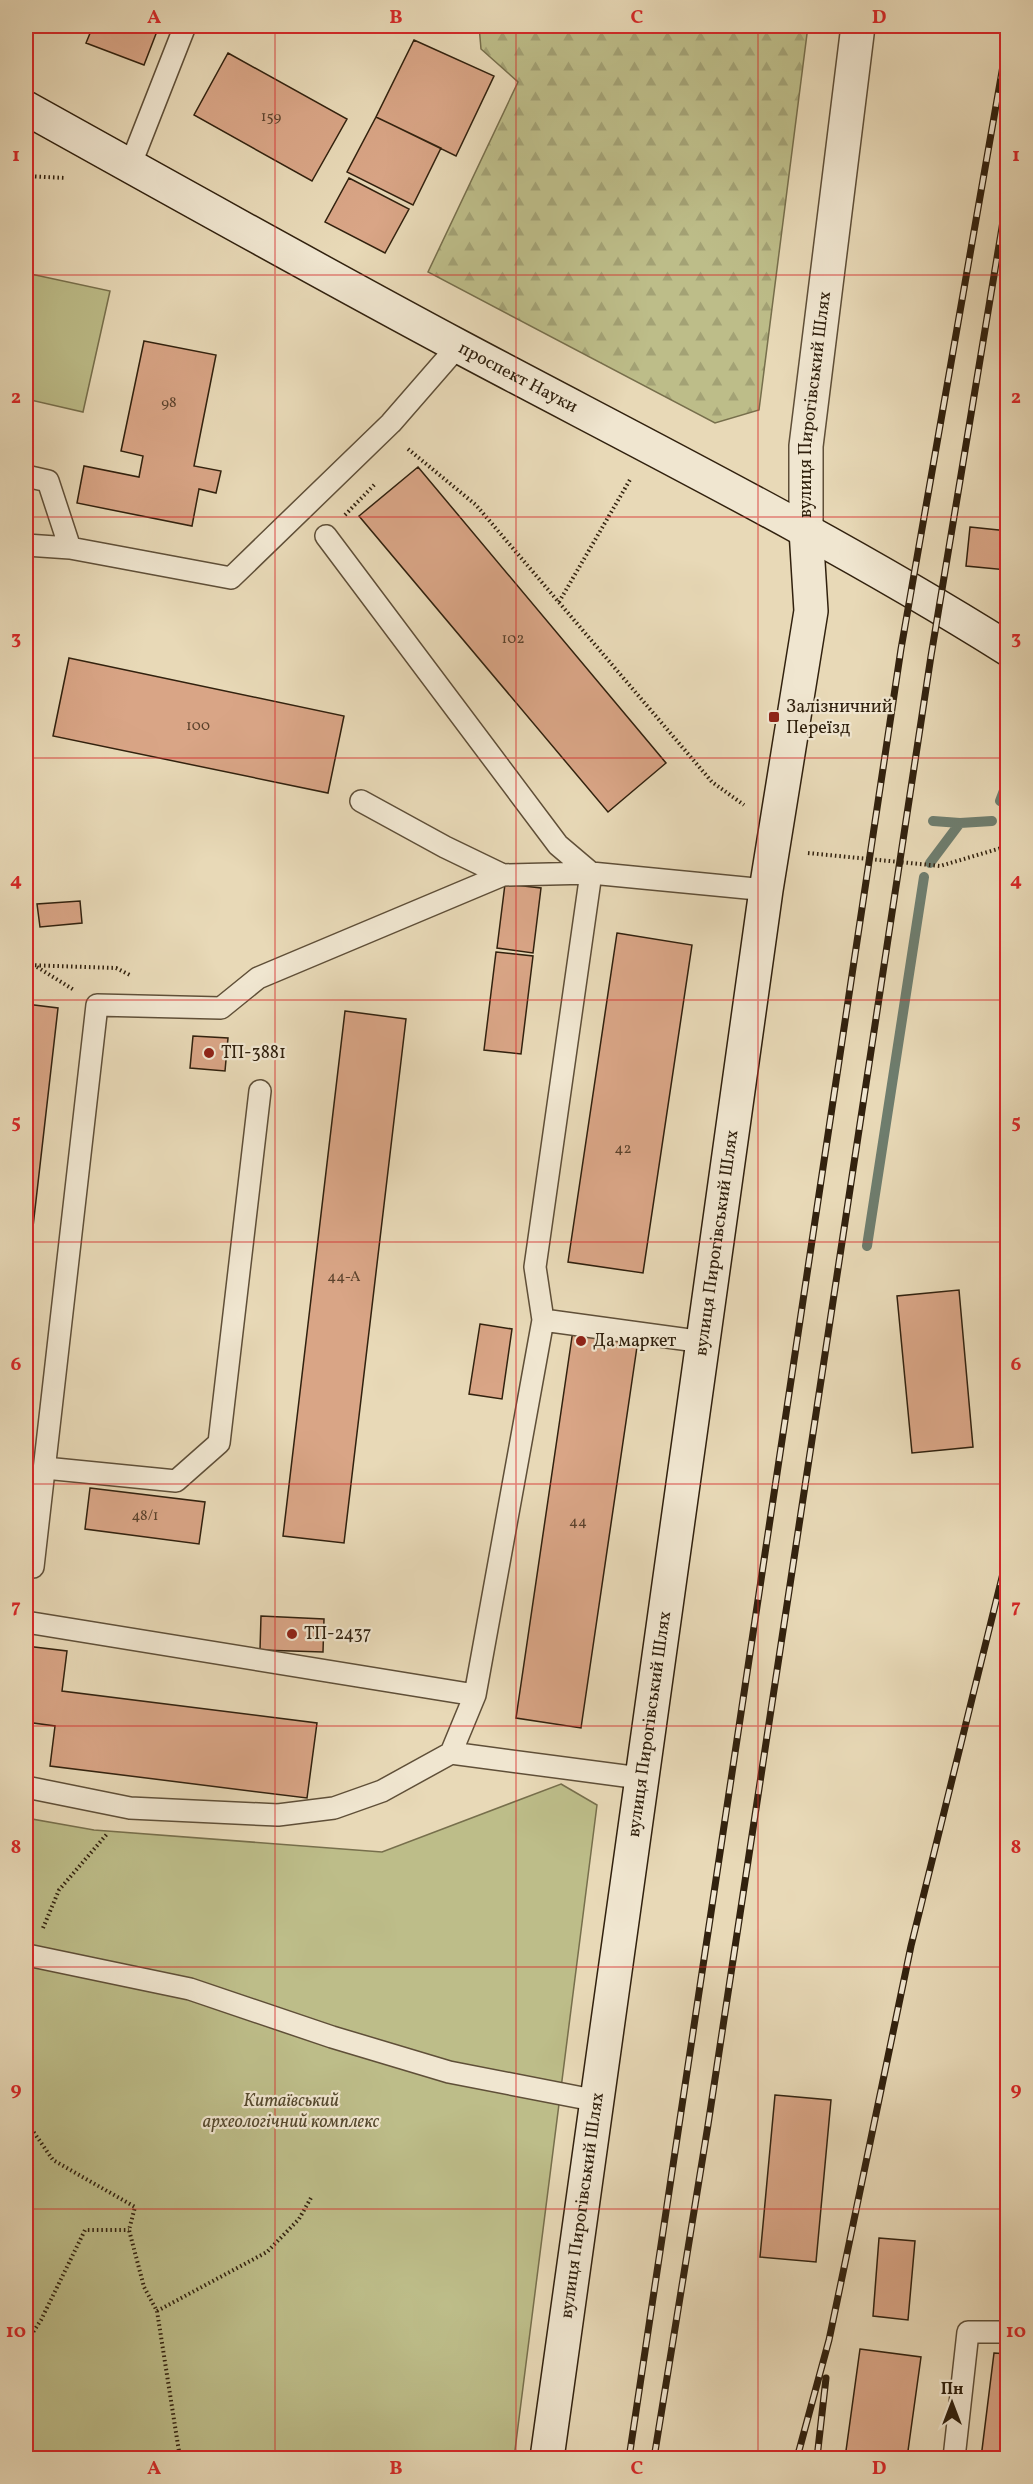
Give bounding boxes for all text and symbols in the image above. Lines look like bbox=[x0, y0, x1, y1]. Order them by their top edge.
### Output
text: A bbox=[147, 4, 161, 32]
text: B bbox=[389, 4, 403, 32]
text: C bbox=[631, 4, 644, 32]
text: D bbox=[872, 4, 886, 32]
house number: 159 bbox=[261, 107, 281, 128]
text: 1 bbox=[12, 142, 20, 170]
text: 1 bbox=[1012, 142, 1020, 170]
street label: вулиця Пирогівський Шлях bbox=[794, 290, 838, 518]
street label: проспект Науки bbox=[454, 336, 582, 419]
text: 2 bbox=[11, 384, 21, 412]
text: 2 bbox=[1011, 384, 1021, 412]
house number: 98 bbox=[161, 393, 177, 414]
text: 3 bbox=[11, 625, 21, 653]
text: 3 bbox=[1011, 625, 1021, 653]
house number: 102 bbox=[502, 629, 524, 650]
place label: Залізничний Переїзд bbox=[786, 695, 893, 741]
marker: Залізничний Переїзд bbox=[767, 710, 781, 724]
house number: 100 bbox=[186, 716, 210, 737]
text: 4 bbox=[10, 867, 22, 895]
text: 4 bbox=[1010, 867, 1022, 895]
place label: ТП-3881 bbox=[221, 1041, 286, 1066]
marker: ТП-3881 bbox=[202, 1046, 216, 1060]
text: 5 bbox=[11, 1109, 21, 1137]
text: 5 bbox=[1011, 1109, 1021, 1137]
street label: вулиця Пирогівський Шлях bbox=[689, 1128, 745, 1357]
house number: 42 bbox=[614, 1139, 632, 1160]
house number: 44-А bbox=[327, 1267, 361, 1288]
place label: Да маркет bbox=[593, 1329, 676, 1354]
marker: Да маркет bbox=[574, 1334, 588, 1348]
text: 6 bbox=[11, 1351, 22, 1379]
text: 6 bbox=[1011, 1351, 1022, 1379]
house number: 48/1 bbox=[131, 1506, 159, 1527]
house number: 44 bbox=[569, 1512, 587, 1533]
text: 7 bbox=[11, 1593, 21, 1621]
text: 7 bbox=[1011, 1593, 1021, 1621]
street label: вулиця Пирогівський Шлях bbox=[621, 1609, 678, 1839]
place label: ТП-2437 bbox=[304, 1622, 372, 1647]
marker: ТП-2437 bbox=[285, 1627, 299, 1641]
text: 8 bbox=[11, 1834, 21, 1862]
text: 8 bbox=[1011, 1834, 1021, 1862]
text: 9 bbox=[10, 2076, 22, 2104]
text: 9 bbox=[1010, 2076, 1022, 2104]
park label: Китаївський археологічний комплекс bbox=[203, 2089, 380, 2135]
street label: вулиця Пирогівський Шлях bbox=[554, 2091, 610, 2320]
text: 10 bbox=[6, 2318, 26, 2346]
text: 10 bbox=[1006, 2318, 1026, 2346]
north arrow bbox=[922, 2373, 982, 2433]
text: Пн bbox=[941, 2379, 963, 2401]
text: A bbox=[147, 2455, 161, 2483]
text: B bbox=[389, 2455, 403, 2483]
text: C bbox=[631, 2455, 644, 2483]
text: D bbox=[872, 2455, 886, 2483]

